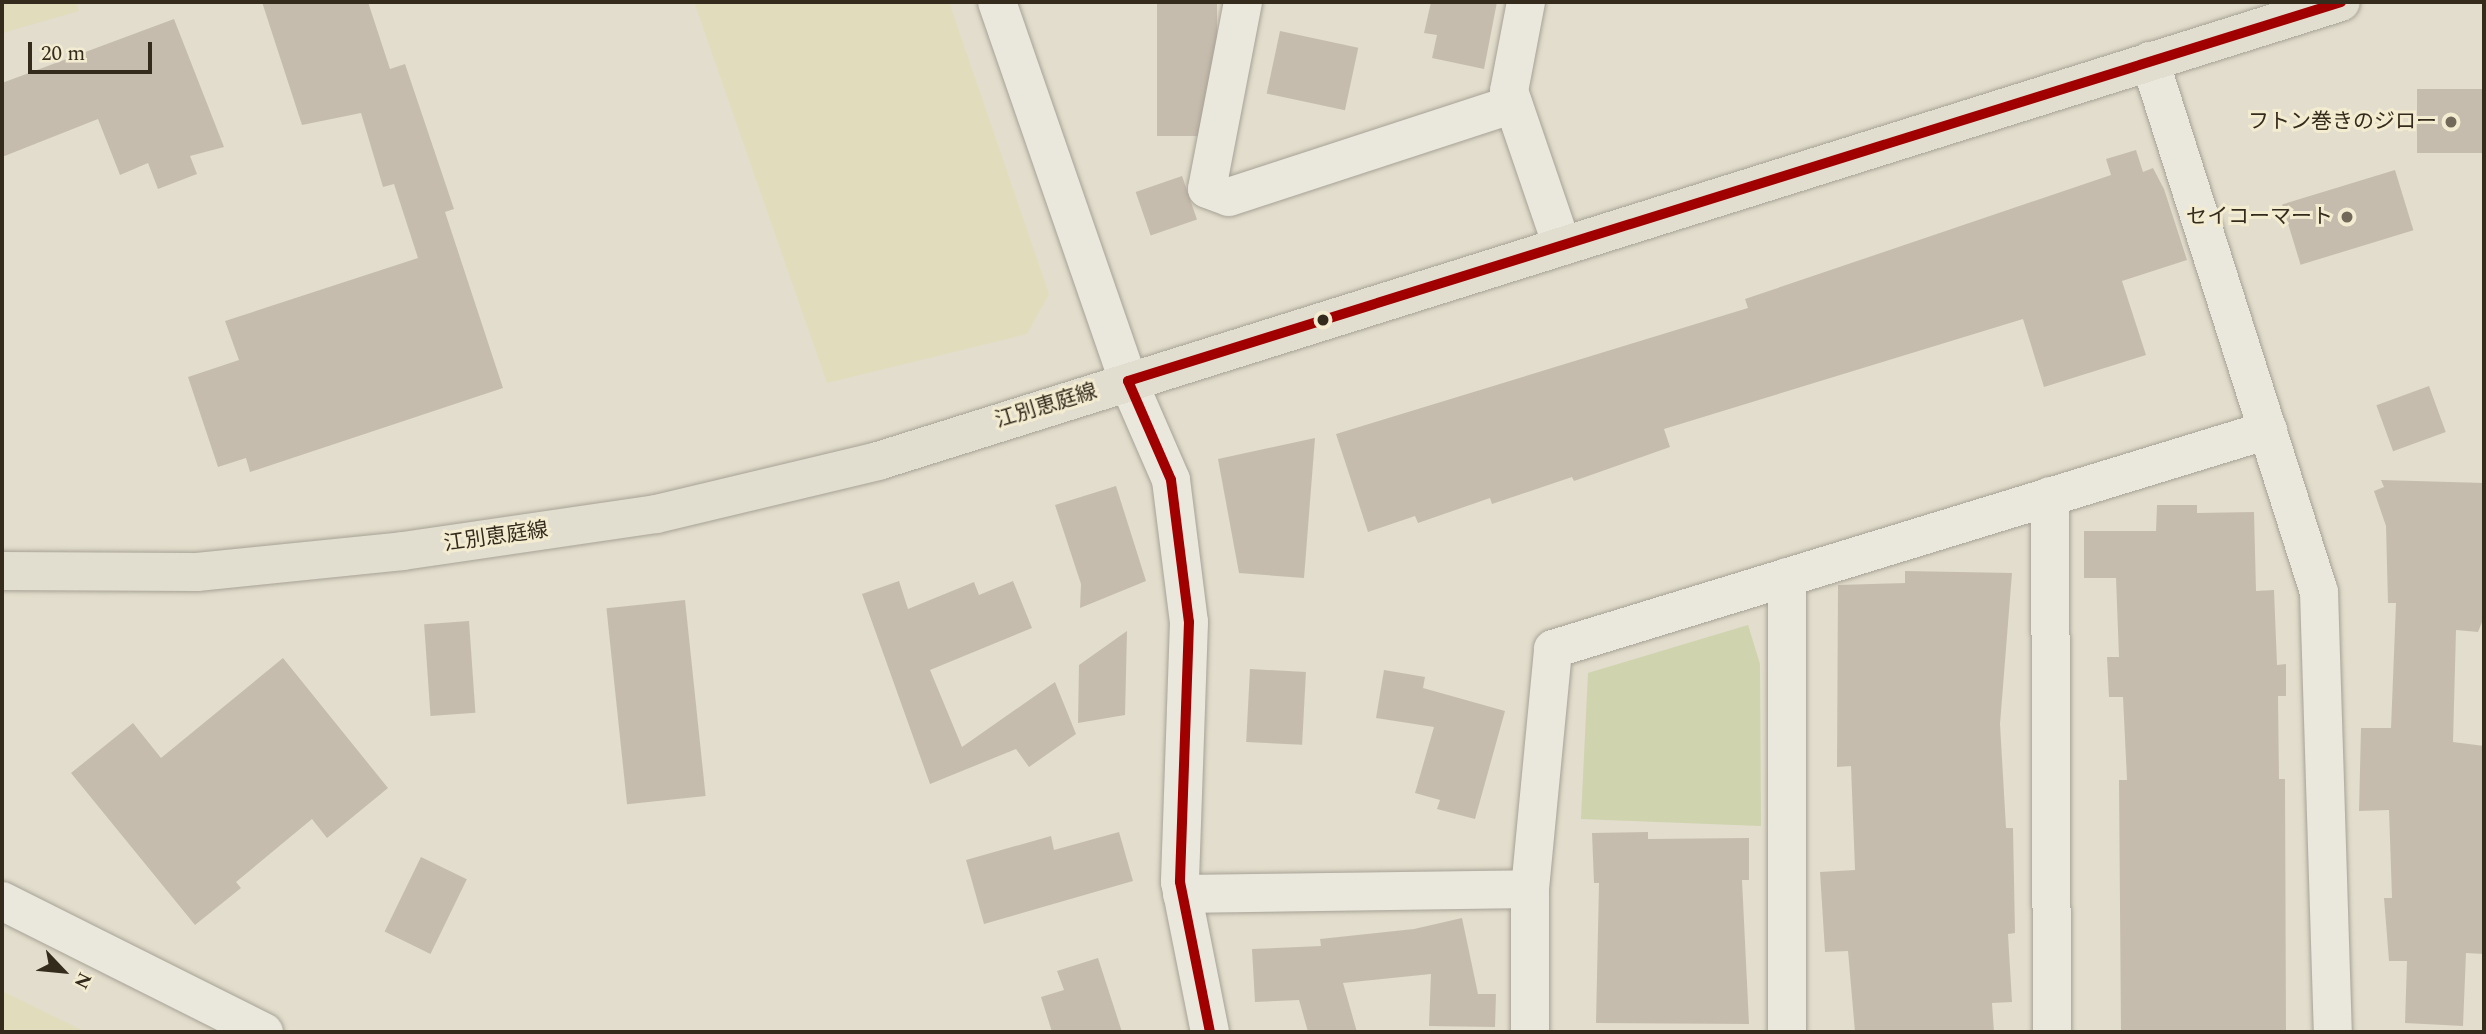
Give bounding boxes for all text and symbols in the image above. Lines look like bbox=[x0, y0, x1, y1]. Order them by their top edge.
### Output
scale bar bbox=[32, 28, 156, 72]
text: 20 m bbox=[41, 38, 85, 70]
place label: フトン巻きのジロー bbox=[2248, 109, 2437, 135]
marker: フトン巻きのジロー bbox=[2443, 114, 2459, 130]
place label: セイコーマート bbox=[2186, 204, 2333, 230]
marker: セイコーマート bbox=[2339, 209, 2355, 225]
unlabelled marker bbox=[1316, 313, 1330, 327]
street label: 江別恵庭線 bbox=[992, 379, 1100, 433]
street label: 江別恵庭線 bbox=[442, 517, 550, 557]
north arrow bbox=[28, 936, 98, 1006]
text: N bbox=[66, 967, 99, 994]

